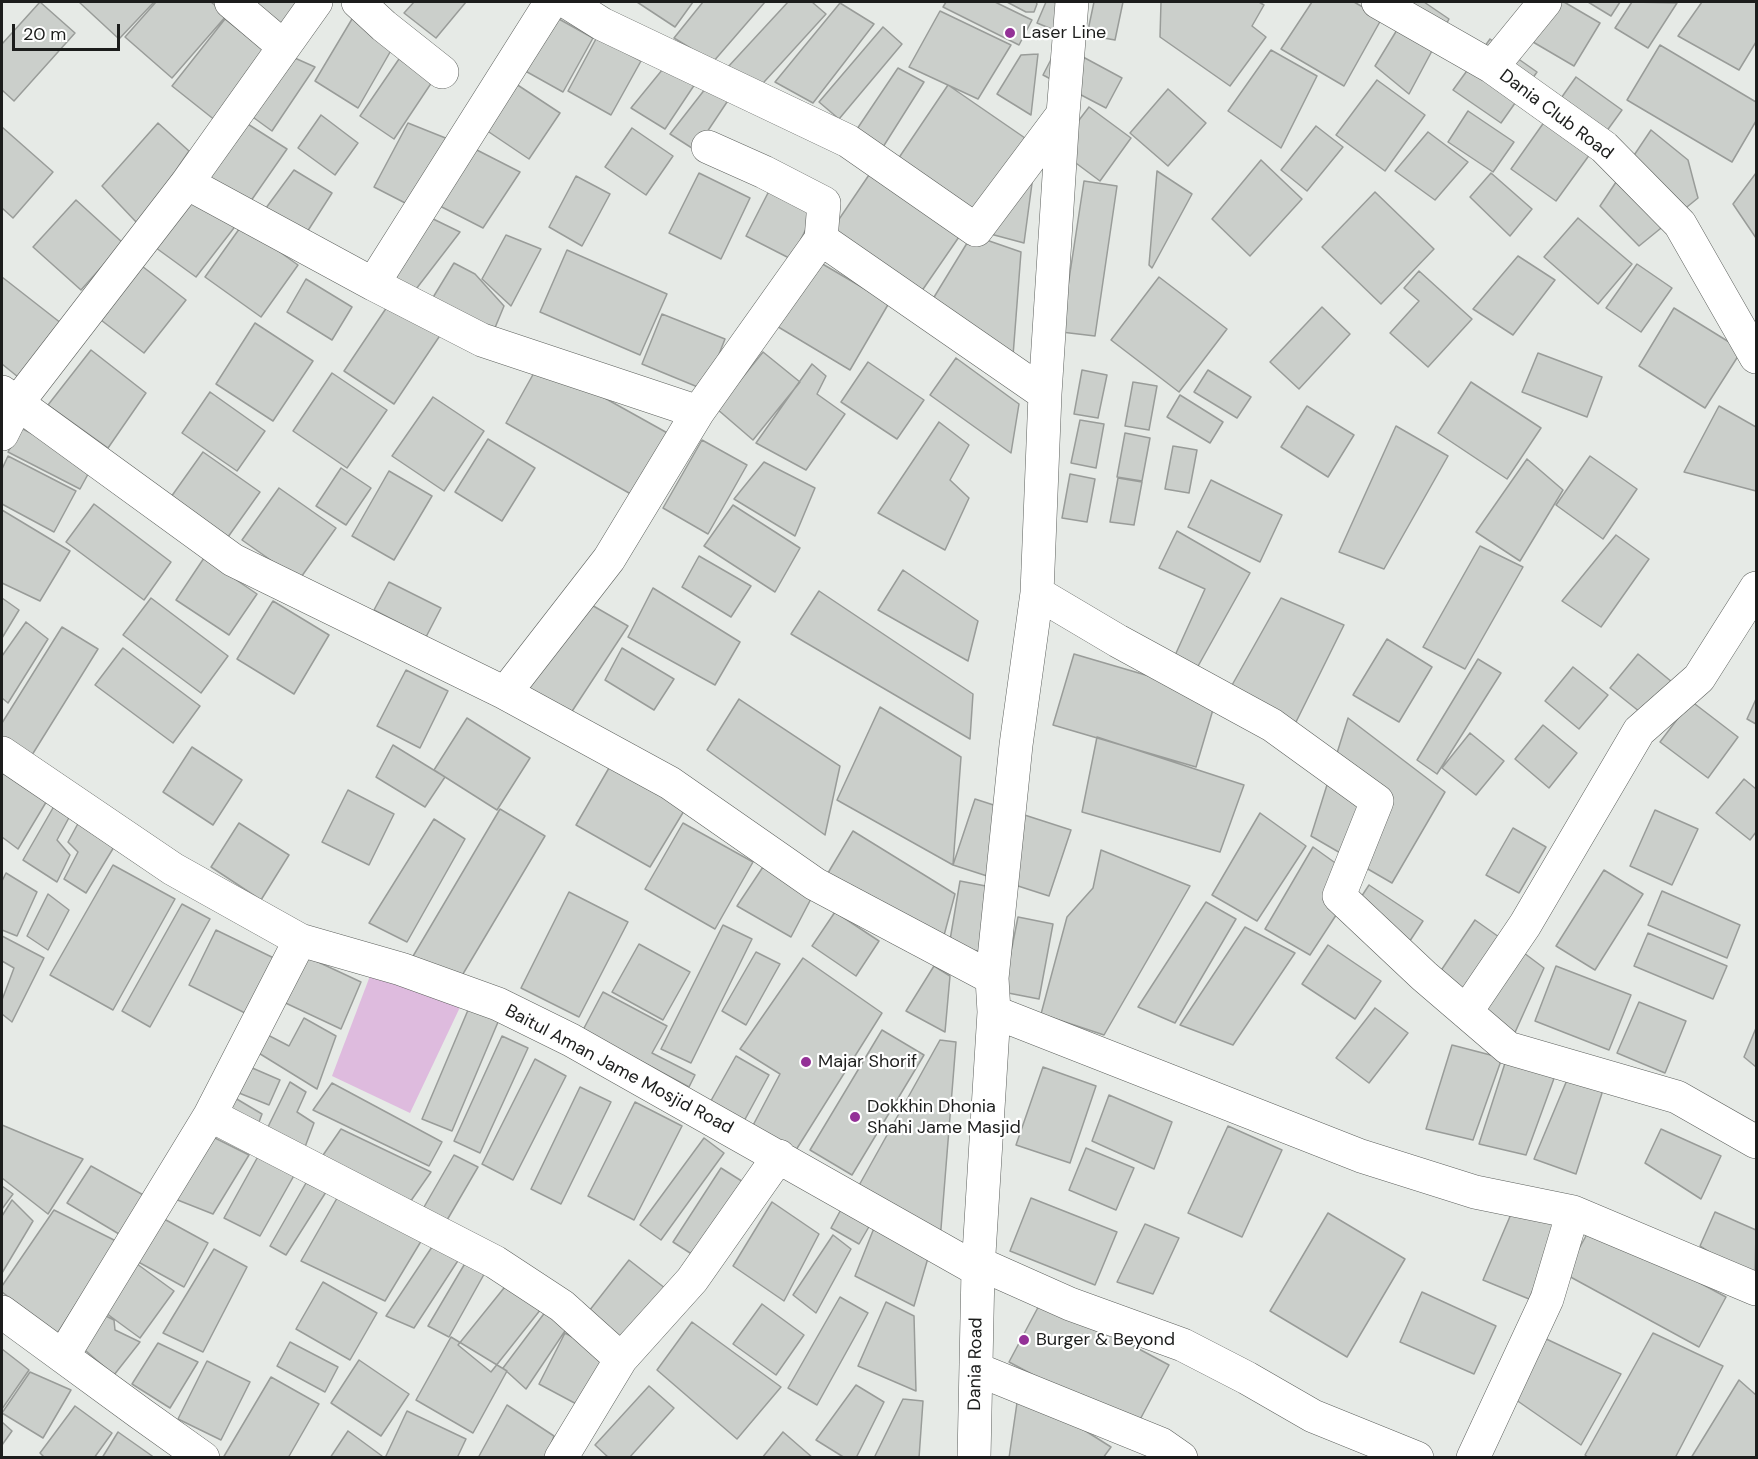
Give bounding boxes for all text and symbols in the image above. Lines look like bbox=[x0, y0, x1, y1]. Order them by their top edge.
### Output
scale bar bbox=[15, 12, 123, 50]
text: 20 m bbox=[23, 22, 66, 46]
place label: Laser Line bbox=[1022, 22, 1106, 44]
marker: Laser Line bbox=[1003, 26, 1017, 40]
street label: Dania Club Road bbox=[1495, 65, 1617, 165]
street label: Baitul Aman Jame Mosjid Road bbox=[501, 1001, 737, 1139]
place label: Majar Shorif bbox=[818, 1051, 917, 1073]
marker: Majar Shorif bbox=[799, 1055, 813, 1069]
place label: Dokkhin Dhonia Shahi Jame Masjid bbox=[867, 1096, 1021, 1138]
marker: Dokkhin Dhonia Shahi Jame Masjid bbox=[848, 1110, 862, 1124]
street label: Dania Road bbox=[964, 1317, 988, 1411]
place label: Burger & Beyond bbox=[1036, 1329, 1175, 1351]
marker: Burger & Beyond bbox=[1017, 1333, 1031, 1347]

